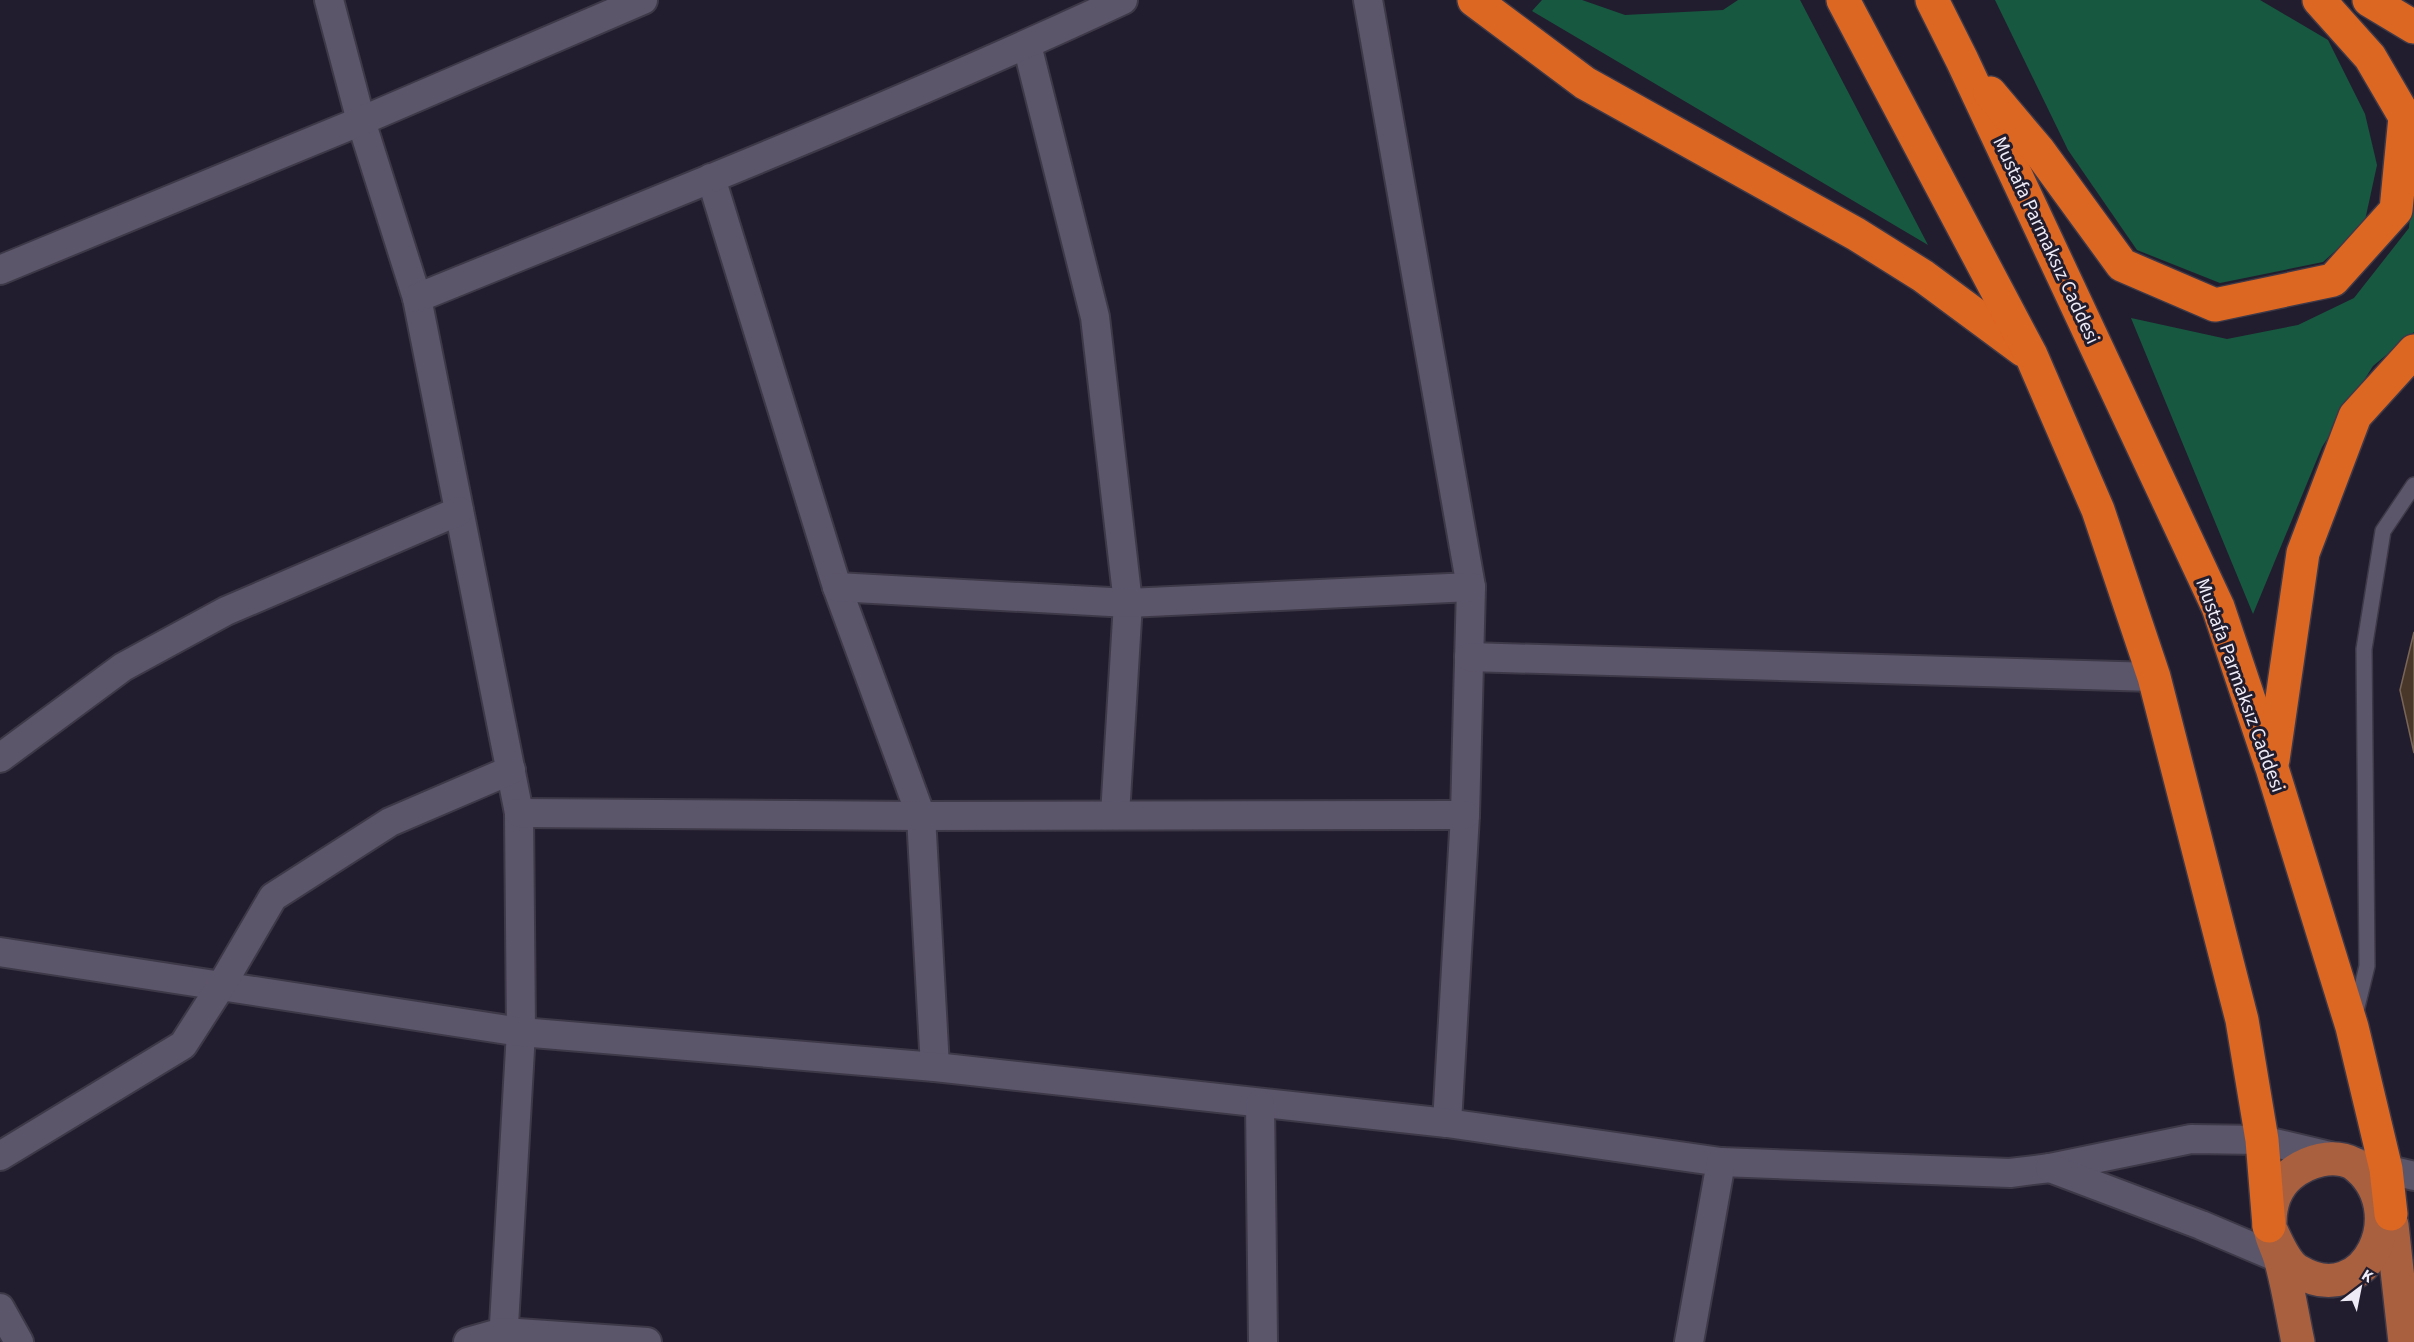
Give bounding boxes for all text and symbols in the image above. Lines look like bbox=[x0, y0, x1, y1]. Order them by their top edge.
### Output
street label: Mustafa Parmaksız Caddesi bbox=[1986, 132, 2107, 349]
street label: Mustafa Parmaksız Caddesi bbox=[2188, 574, 2292, 796]
north arrow bbox=[2330, 1258, 2390, 1318]
text: K bbox=[2357, 1264, 2378, 1288]

